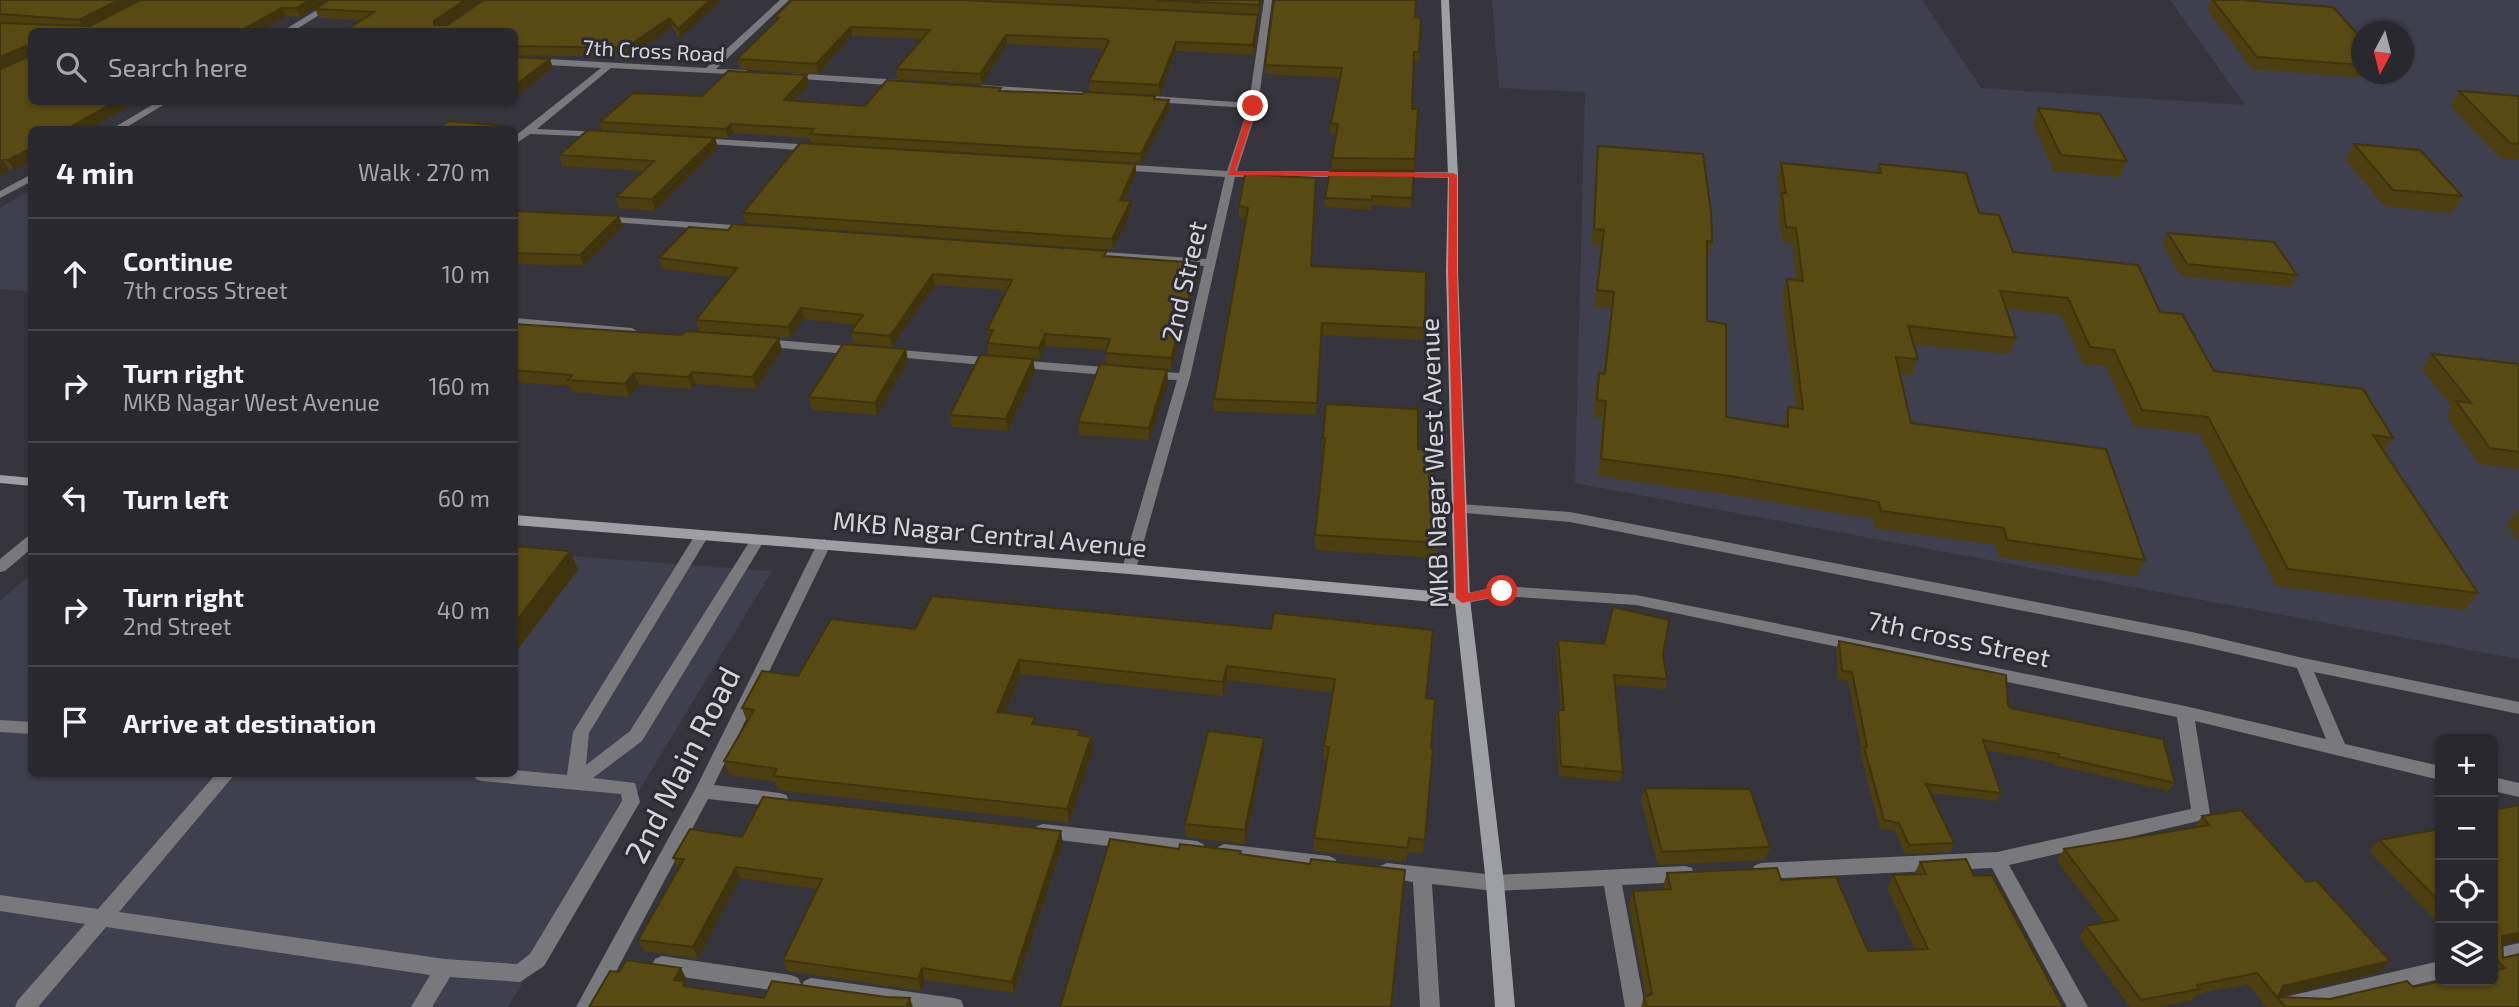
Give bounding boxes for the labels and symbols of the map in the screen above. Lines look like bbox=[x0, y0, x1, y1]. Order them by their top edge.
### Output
north arrow bbox=[2351, 21, 2414, 84]
street label: 7th Cross Road bbox=[582, 34, 726, 66]
route end bbox=[1237, 90, 1268, 121]
street label: 2nd Street bbox=[1154, 218, 1212, 344]
street label: MKB Nagar West Avenue bbox=[1412, 317, 1454, 609]
street label: MKB Nagar Central Avenue bbox=[832, 504, 1148, 562]
route start bbox=[1486, 575, 1517, 606]
street label: 7th cross Street bbox=[1865, 603, 2053, 673]
street label: 2nd Main Road bbox=[615, 660, 747, 868]

